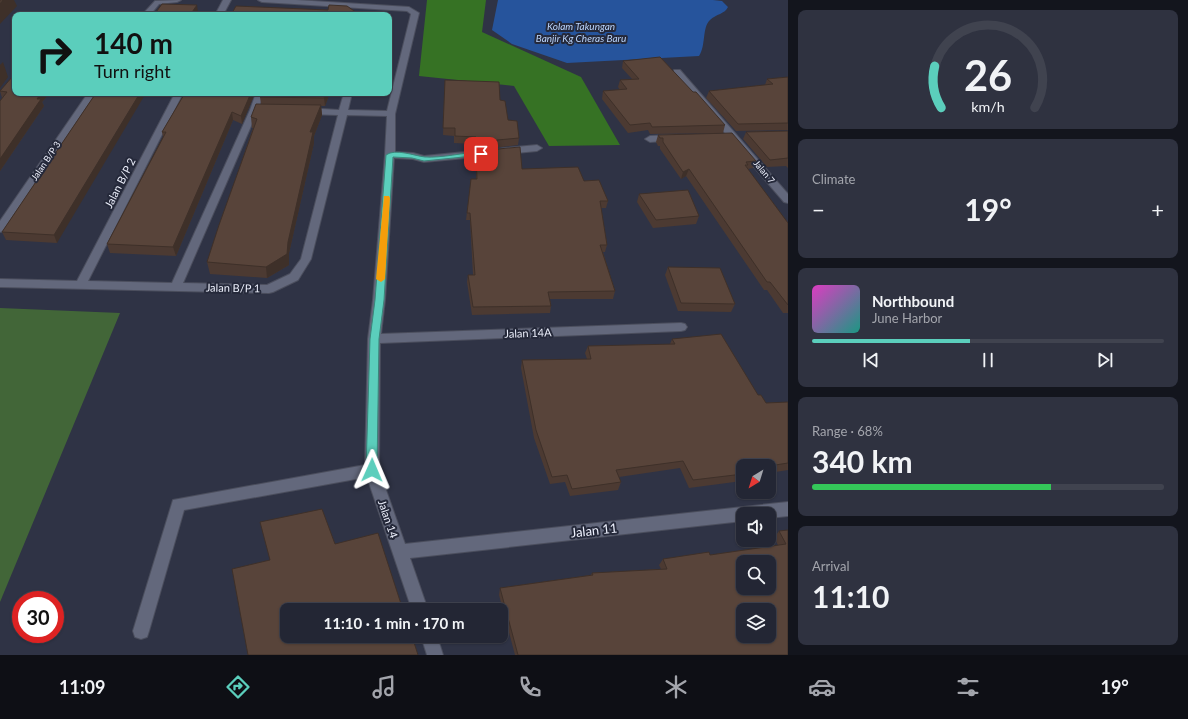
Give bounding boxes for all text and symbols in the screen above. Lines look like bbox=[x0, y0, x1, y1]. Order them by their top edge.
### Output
water label: Kolam Takungan Banjir Kg Cheras Baru bbox=[536, 20, 626, 44]
text: 140 m bbox=[94, 26, 173, 60]
icon: right bbox=[28, 28, 80, 80]
text: 26 bbox=[964, 49, 1012, 99]
text: Turn right bbox=[94, 60, 171, 82]
text: km/h bbox=[971, 97, 1005, 114]
pin bbox=[464, 137, 498, 171]
street label: Jalan B/P 3 bbox=[29, 139, 63, 182]
icon: arrive bbox=[470, 143, 492, 165]
street label: Jalan B/P 2 bbox=[101, 156, 138, 210]
street label: Jalan 7 bbox=[751, 158, 777, 186]
text: Climate bbox=[812, 171, 855, 187]
text: 19° bbox=[964, 191, 1012, 227]
text: − bbox=[812, 196, 825, 223]
text: + bbox=[1151, 196, 1164, 223]
street label: Jalan B/P 1 bbox=[206, 281, 260, 294]
text: Northbound bbox=[872, 292, 954, 310]
text: June Harbor bbox=[872, 310, 942, 326]
street label: Jalan 14A bbox=[504, 325, 552, 340]
icon: previous bbox=[860, 349, 882, 371]
icon: pause bbox=[977, 349, 999, 371]
icon: next bbox=[1094, 349, 1116, 371]
text: Range · 68% bbox=[812, 423, 883, 439]
text: 340 km bbox=[812, 443, 913, 479]
position arrow bbox=[351, 449, 393, 491]
north arrow bbox=[736, 459, 776, 499]
map controls bbox=[736, 459, 776, 643]
street label: Jalan 14 bbox=[376, 498, 401, 540]
button: sound bbox=[736, 507, 776, 547]
street label: Jalan 11 bbox=[570, 520, 618, 540]
button: search bbox=[736, 555, 776, 595]
text: Arrival bbox=[812, 558, 849, 574]
text: 11:10 bbox=[812, 578, 889, 614]
speed limit sign: 30 bbox=[12, 591, 64, 643]
button: layers bbox=[736, 603, 776, 643]
text: 11:10 · 1 min · 170 m bbox=[324, 614, 464, 632]
icon: directions bbox=[224, 673, 252, 701]
icon: music bbox=[370, 673, 398, 701]
icon: phone bbox=[516, 673, 544, 701]
icon: climate bbox=[662, 673, 690, 701]
icon: car bbox=[808, 673, 836, 701]
icon: filters bbox=[954, 673, 982, 701]
text: 11:09 bbox=[59, 676, 105, 698]
text: 19° bbox=[1100, 676, 1129, 698]

